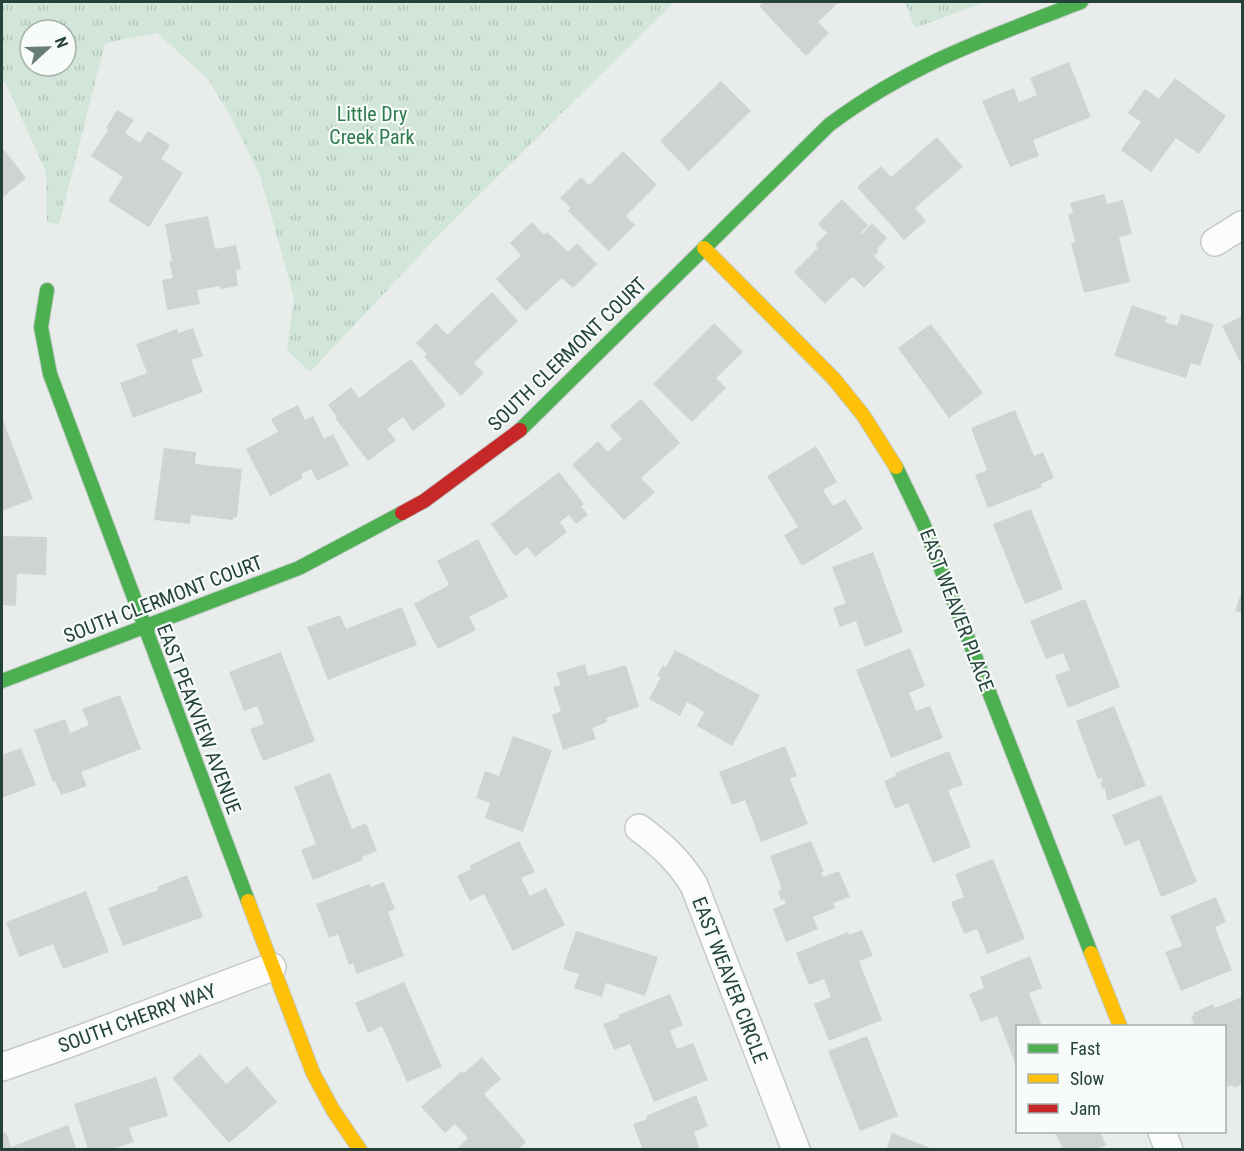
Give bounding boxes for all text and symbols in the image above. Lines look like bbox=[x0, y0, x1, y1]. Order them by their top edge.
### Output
north arrow bbox=[18, 18, 78, 78]
text: N bbox=[51, 34, 72, 51]
park label: Little Dry Creek Park bbox=[329, 102, 415, 149]
street label: SOUTH CLERMONT COURT bbox=[483, 272, 651, 436]
street label: EAST WEAVER PLACE bbox=[915, 525, 999, 695]
street label: SOUTH CLERMONT COURT bbox=[60, 550, 266, 648]
street label: EAST PEAKVIEW AVENUE bbox=[152, 621, 246, 817]
street label: EAST WEAVER CIRCLE bbox=[687, 893, 773, 1067]
street label: SOUTH CHERRY WAY bbox=[55, 978, 220, 1058]
legend bbox=[1016, 1025, 1226, 1133]
text: Fast bbox=[1070, 1038, 1101, 1059]
text: Slow bbox=[1070, 1068, 1105, 1089]
text: Jam bbox=[1070, 1098, 1101, 1119]

